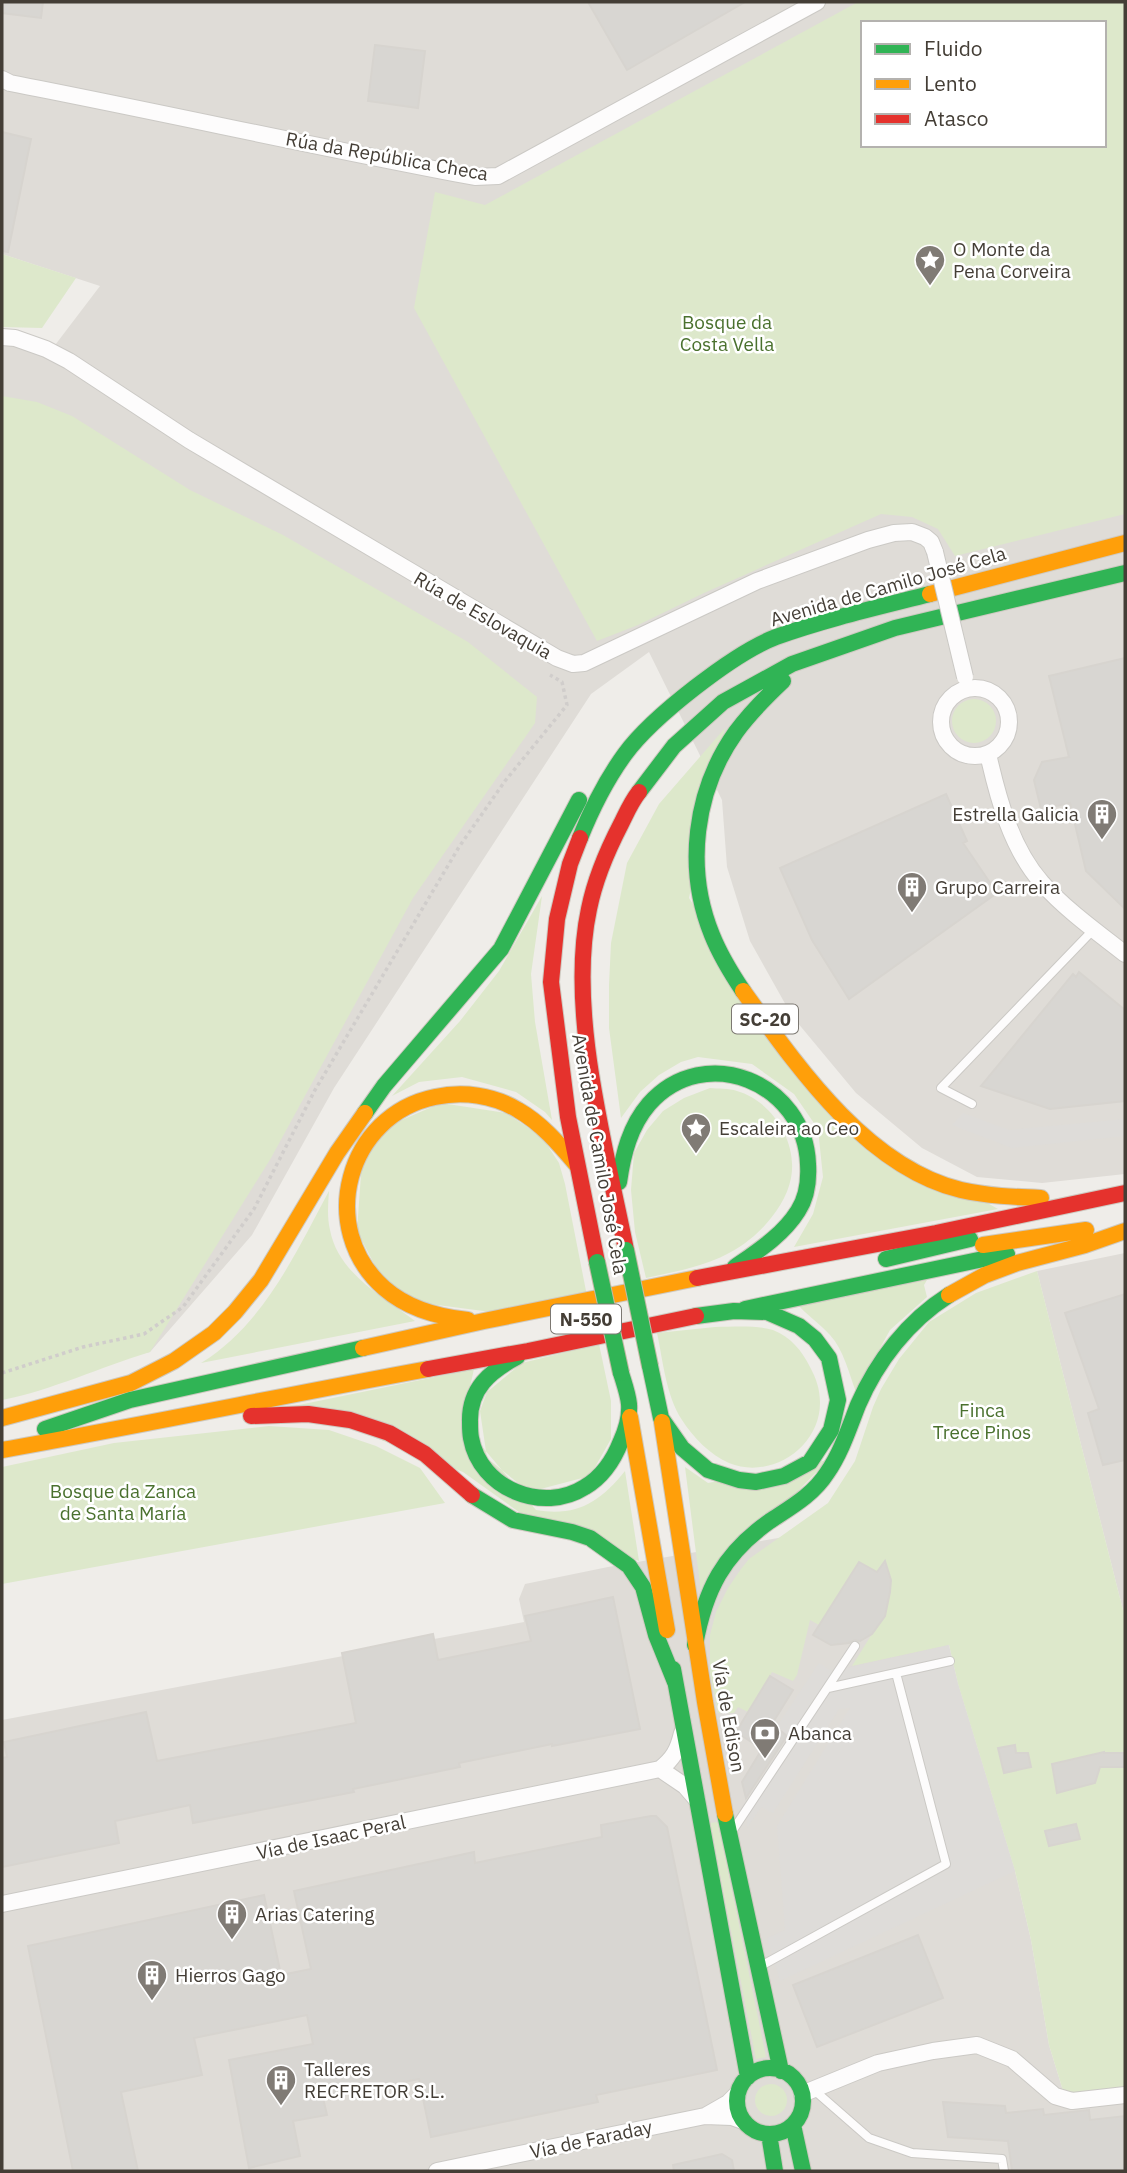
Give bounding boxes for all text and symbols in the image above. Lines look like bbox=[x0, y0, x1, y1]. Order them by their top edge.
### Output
legend bbox=[861, 21, 1106, 147]
text: Fluido bbox=[924, 34, 983, 62]
text: Lento bbox=[924, 69, 977, 97]
text: Atasco bbox=[924, 104, 988, 132]
street label: Rúa da República Checa bbox=[284, 126, 490, 186]
place label: O Monte da Pena Corveira bbox=[953, 237, 1071, 283]
place icon: O Monte da Pena Corveira bbox=[913, 243, 947, 287]
park label: Bosque da Costa Vella bbox=[680, 310, 774, 356]
street label: Avenida de Camilo José Cela bbox=[767, 541, 1009, 631]
street label: Rúa de Eslovaquia bbox=[410, 566, 556, 664]
building icon: Estrella Galicia bbox=[1085, 797, 1119, 841]
place label: Estrella Galicia bbox=[952, 802, 1079, 826]
building icon: Grupo Carreira bbox=[895, 870, 929, 914]
place label: Grupo Carreira bbox=[935, 875, 1060, 899]
road number: SC-20 bbox=[732, 1004, 798, 1034]
street label: Avenida de Camilo José Cela bbox=[567, 1032, 633, 1276]
place icon: Escaleira ao Ceo bbox=[679, 1111, 713, 1155]
place label: Escaleira ao Ceo bbox=[719, 1116, 859, 1140]
road number: N-550 bbox=[551, 1304, 621, 1334]
park label: Finca Trece Pinos bbox=[933, 1398, 1031, 1444]
park label: Bosque da Zanca de Santa María bbox=[50, 1479, 196, 1525]
street label: Vía de Edison bbox=[707, 1658, 751, 1774]
bank icon: Abanca bbox=[748, 1716, 782, 1760]
place label: Abanca bbox=[788, 1721, 852, 1745]
street label: Vía de Isaac Peral bbox=[254, 1809, 408, 1865]
building icon: Arias Catering bbox=[215, 1897, 249, 1941]
place label: Arias Catering bbox=[255, 1902, 374, 1926]
building icon: Hierros Gago bbox=[135, 1958, 169, 2002]
place label: Hierros Gago bbox=[175, 1963, 286, 1987]
place label: Talleres RECFRETOR S.L. bbox=[304, 2057, 445, 2103]
building icon: Talleres RECFRETOR S.L. bbox=[264, 2063, 298, 2107]
street label: Vía de Faraday bbox=[528, 2114, 655, 2164]

